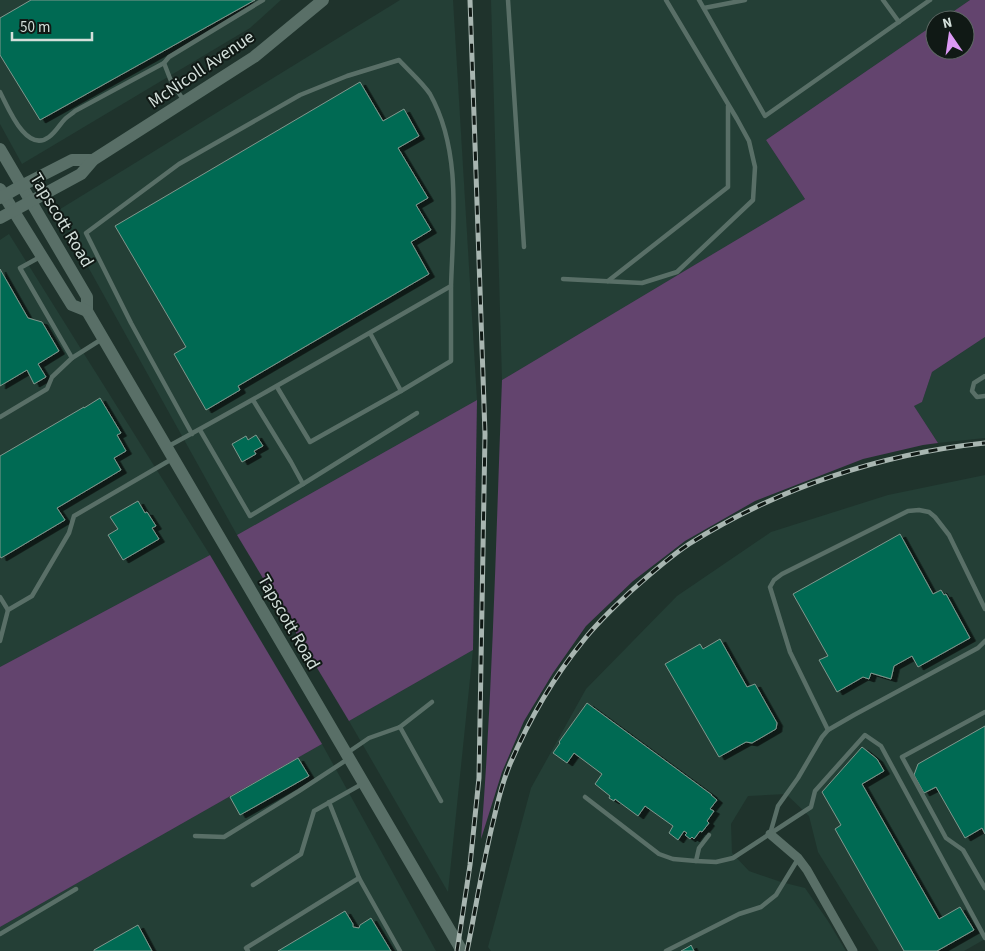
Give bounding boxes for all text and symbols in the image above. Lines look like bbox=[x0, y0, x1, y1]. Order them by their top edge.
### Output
scale bar bbox=[12, 10, 92, 42]
north arrow bbox=[925, 10, 975, 60]
text: N bbox=[941, 13, 954, 34]
text: 50 m bbox=[20, 17, 50, 38]
street label: McNicoll Avenue bbox=[143, 25, 259, 114]
street label: Tapscott Road bbox=[24, 168, 100, 272]
street label: Tapscott Road bbox=[251, 570, 326, 674]

